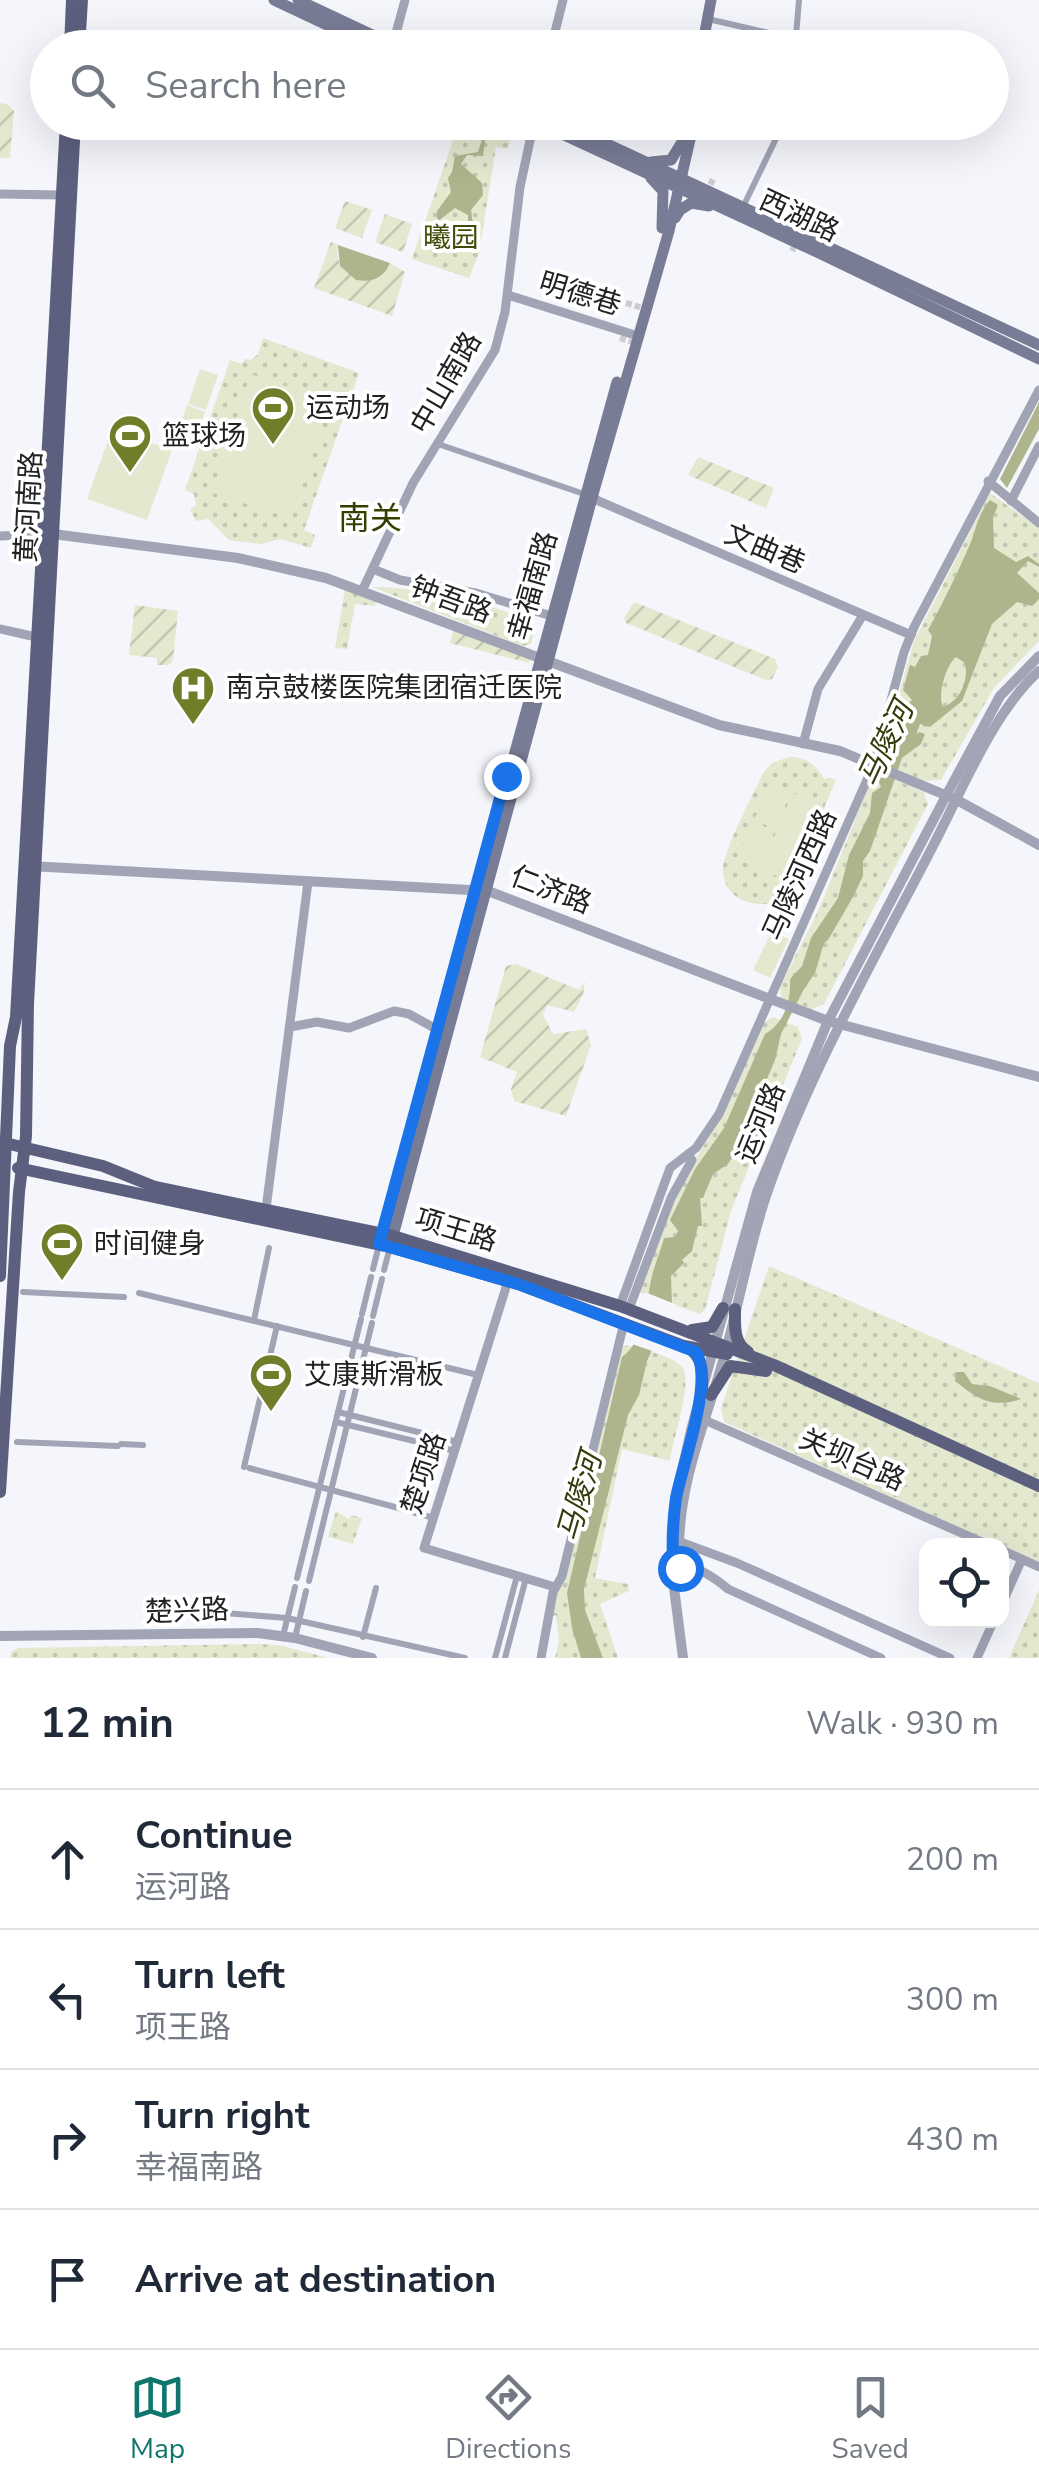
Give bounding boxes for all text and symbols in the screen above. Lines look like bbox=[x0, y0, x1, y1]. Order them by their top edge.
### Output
search box bbox=[30, 30, 1009, 140]
icon: search bbox=[65, 58, 120, 113]
text: Search here bbox=[145, 60, 346, 111]
street label: 西湖路 bbox=[753, 181, 845, 251]
park label: 曦园 bbox=[423, 219, 479, 257]
street label: 明德巷 bbox=[534, 264, 626, 324]
street label: 中山南路 bbox=[402, 325, 490, 441]
sports icon: 运动场 bbox=[250, 385, 296, 446]
place label: 运动场 bbox=[306, 389, 390, 427]
sports icon: 篮球场 bbox=[107, 413, 153, 474]
place label: 篮球场 bbox=[162, 417, 246, 455]
street label: 黄河南路 bbox=[7, 450, 51, 564]
district label: 南关 bbox=[338, 497, 402, 540]
street label: 文曲巷 bbox=[719, 515, 811, 583]
street label: 幸福南路 bbox=[499, 527, 567, 645]
street label: 钟吾路 bbox=[405, 568, 497, 632]
hospital icon: 南京鼓楼医院集团宿迁医院 bbox=[170, 665, 216, 726]
place label: 南京鼓楼医院集团宿迁医院 bbox=[226, 669, 562, 707]
water label: 马陵河 bbox=[848, 690, 926, 793]
route end bbox=[484, 754, 530, 800]
street label: 马陵河西路 bbox=[754, 803, 846, 947]
street label: 仁济路 bbox=[505, 857, 597, 923]
street label: 运河路 bbox=[728, 1077, 794, 1169]
street label: 项王路 bbox=[410, 1200, 502, 1260]
sports icon: 时间健身 bbox=[39, 1221, 85, 1282]
place label: 时间健身 bbox=[94, 1225, 206, 1263]
sports icon: 艾康斯滑板 bbox=[248, 1352, 294, 1413]
place label: 艾康斯滑板 bbox=[304, 1356, 444, 1394]
street label: 关坝台路 bbox=[793, 1420, 911, 1500]
street label: 楚项路 bbox=[393, 1427, 455, 1519]
water label: 马陵河 bbox=[548, 1443, 613, 1546]
map controls bbox=[919, 1538, 1009, 1628]
button: locate bbox=[919, 1538, 1009, 1628]
route start bbox=[658, 1546, 704, 1592]
street label: 楚兴路 bbox=[144, 1591, 230, 1631]
text: 12 min bbox=[40, 1695, 174, 1752]
text: Walk · 930 m bbox=[806, 1702, 999, 1745]
text: Continue bbox=[135, 1810, 293, 1861]
icon: ahead bbox=[40, 1832, 95, 1887]
text: 200 m bbox=[906, 1838, 999, 1881]
text: 运河路 bbox=[135, 1866, 231, 1909]
text: Turn left bbox=[135, 1950, 285, 2001]
icon: left bbox=[40, 1972, 95, 2027]
text: 300 m bbox=[906, 1978, 999, 2021]
text: 项王路 bbox=[135, 2006, 231, 2049]
text: Turn right bbox=[135, 2090, 310, 2141]
icon: right bbox=[40, 2112, 95, 2167]
text: 430 m bbox=[906, 2118, 999, 2161]
text: 幸福南路 bbox=[135, 2146, 263, 2189]
icon: arrive bbox=[40, 2252, 95, 2307]
text: Arrive at destination bbox=[135, 2254, 496, 2305]
tab: Map bbox=[130, 2370, 185, 2468]
tab: Directions bbox=[445, 2370, 571, 2468]
tab: Saved bbox=[832, 2370, 909, 2468]

